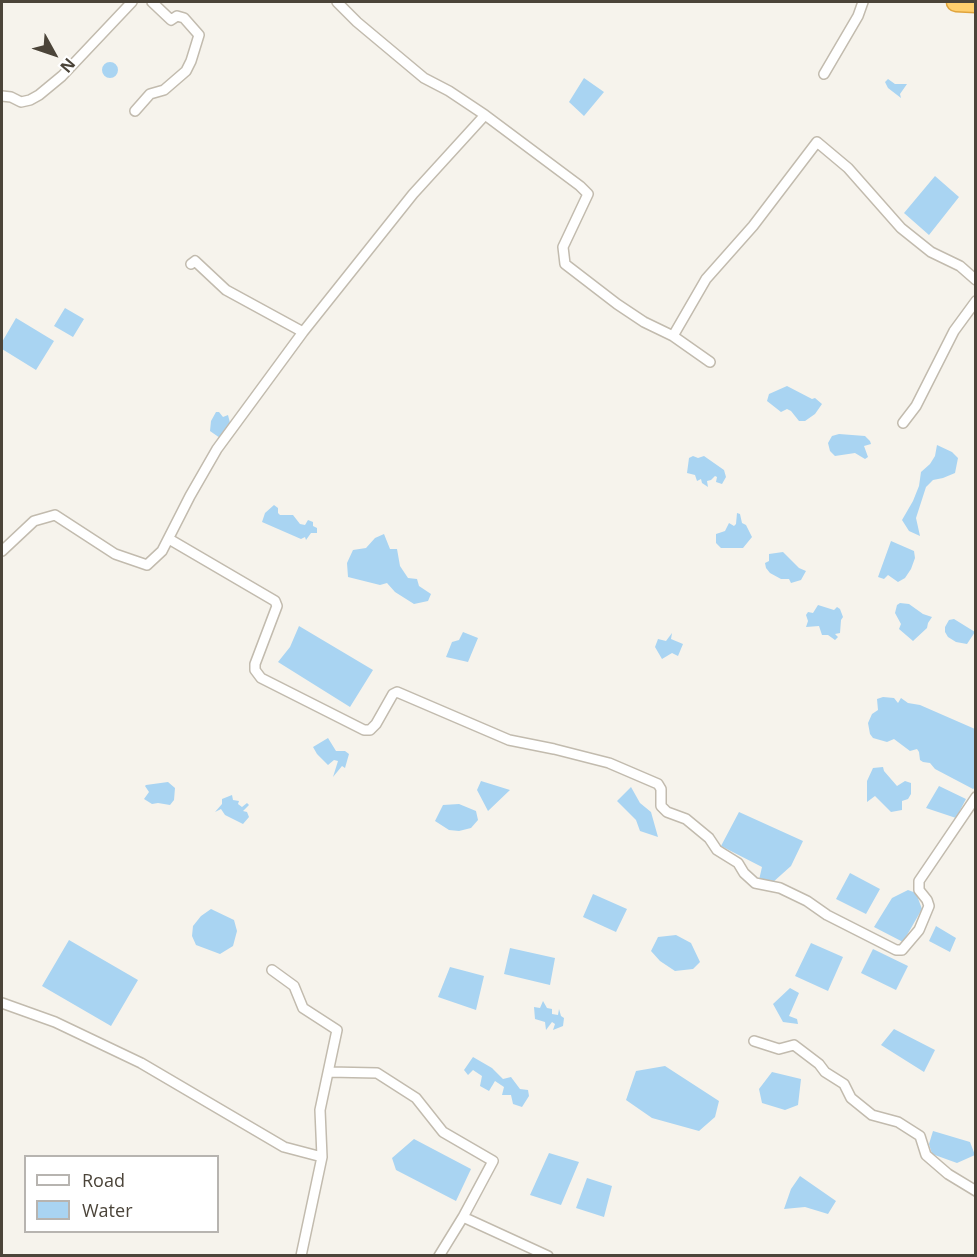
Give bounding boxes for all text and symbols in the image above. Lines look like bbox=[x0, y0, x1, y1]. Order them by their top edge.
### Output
north arrow bbox=[24, 24, 84, 84]
text: N bbox=[55, 54, 80, 78]
legend bbox=[24, 1155, 219, 1233]
text: Road bbox=[82, 1168, 125, 1192]
text: Water bbox=[82, 1198, 133, 1222]

